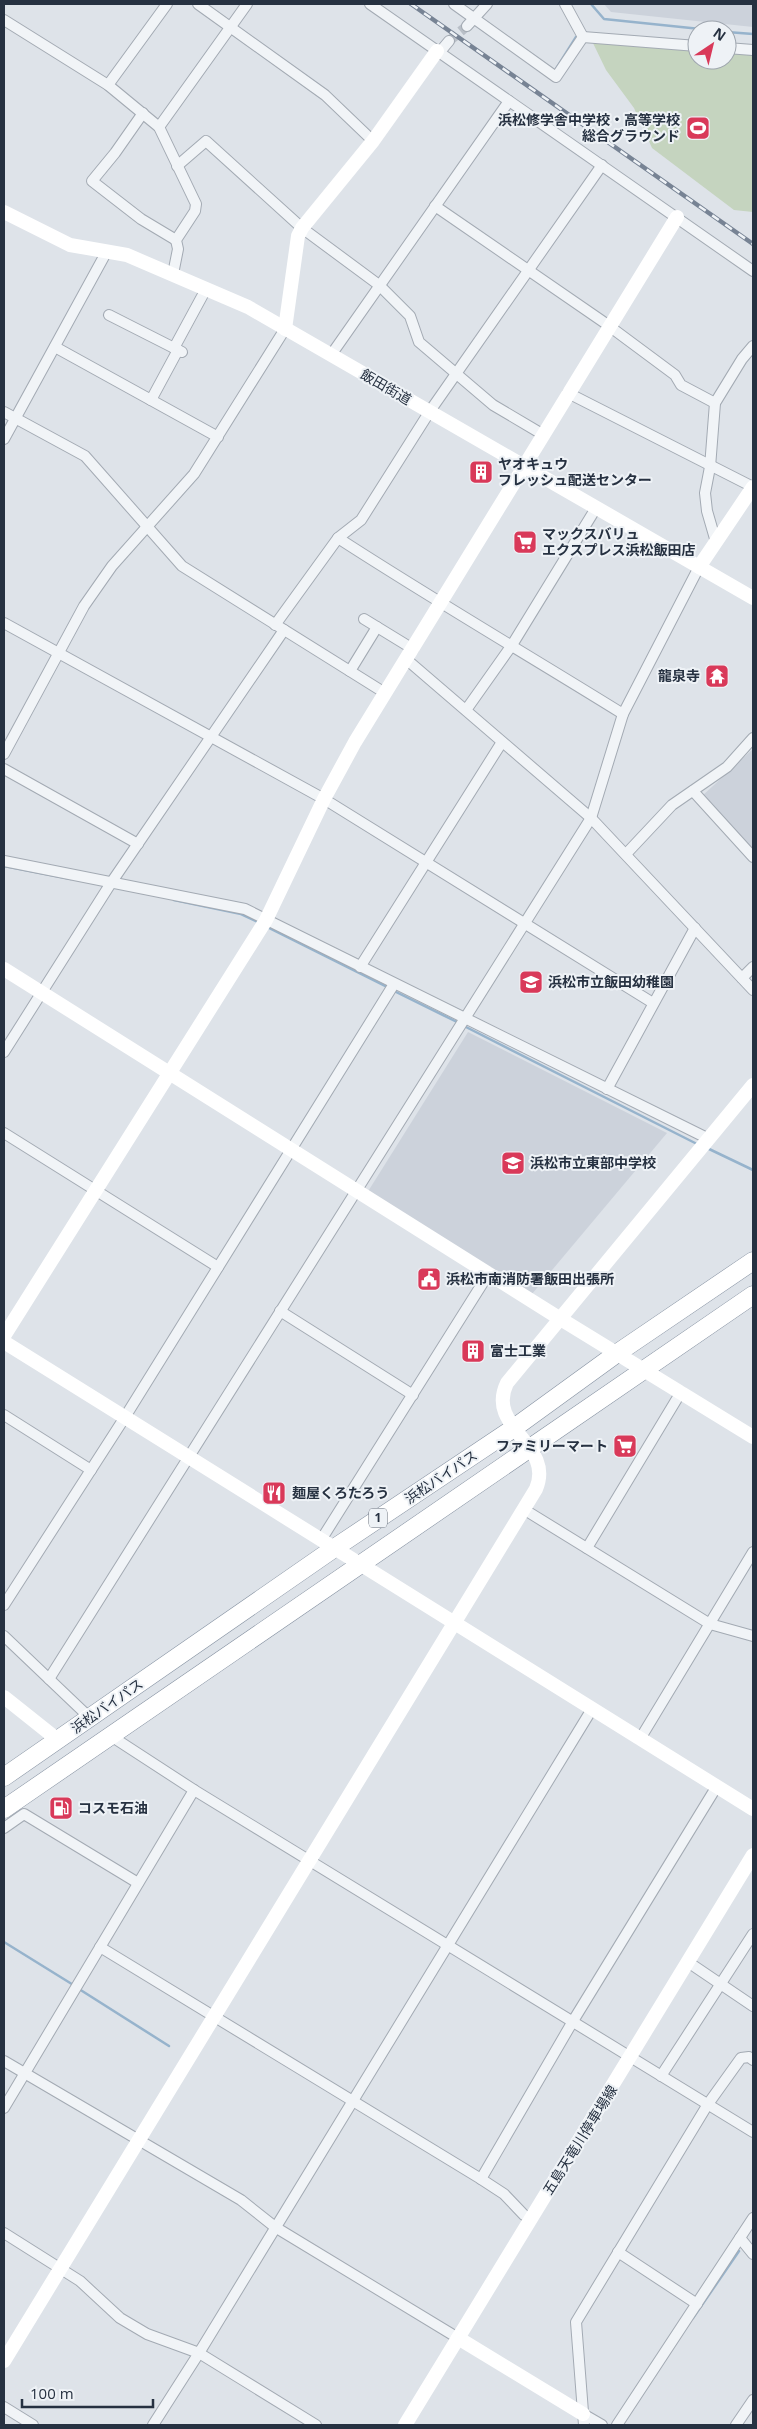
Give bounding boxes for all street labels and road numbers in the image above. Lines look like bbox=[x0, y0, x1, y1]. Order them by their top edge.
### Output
street label: 飯田街道 bbox=[357, 364, 415, 409]
street label: 浜松バイパス bbox=[401, 1445, 481, 1508]
road number: 1 bbox=[369, 1509, 387, 1528]
street label: 浜松バイパス bbox=[67, 1674, 146, 1737]
street label: 五島天竜川停車場線 bbox=[538, 2081, 621, 2198]

